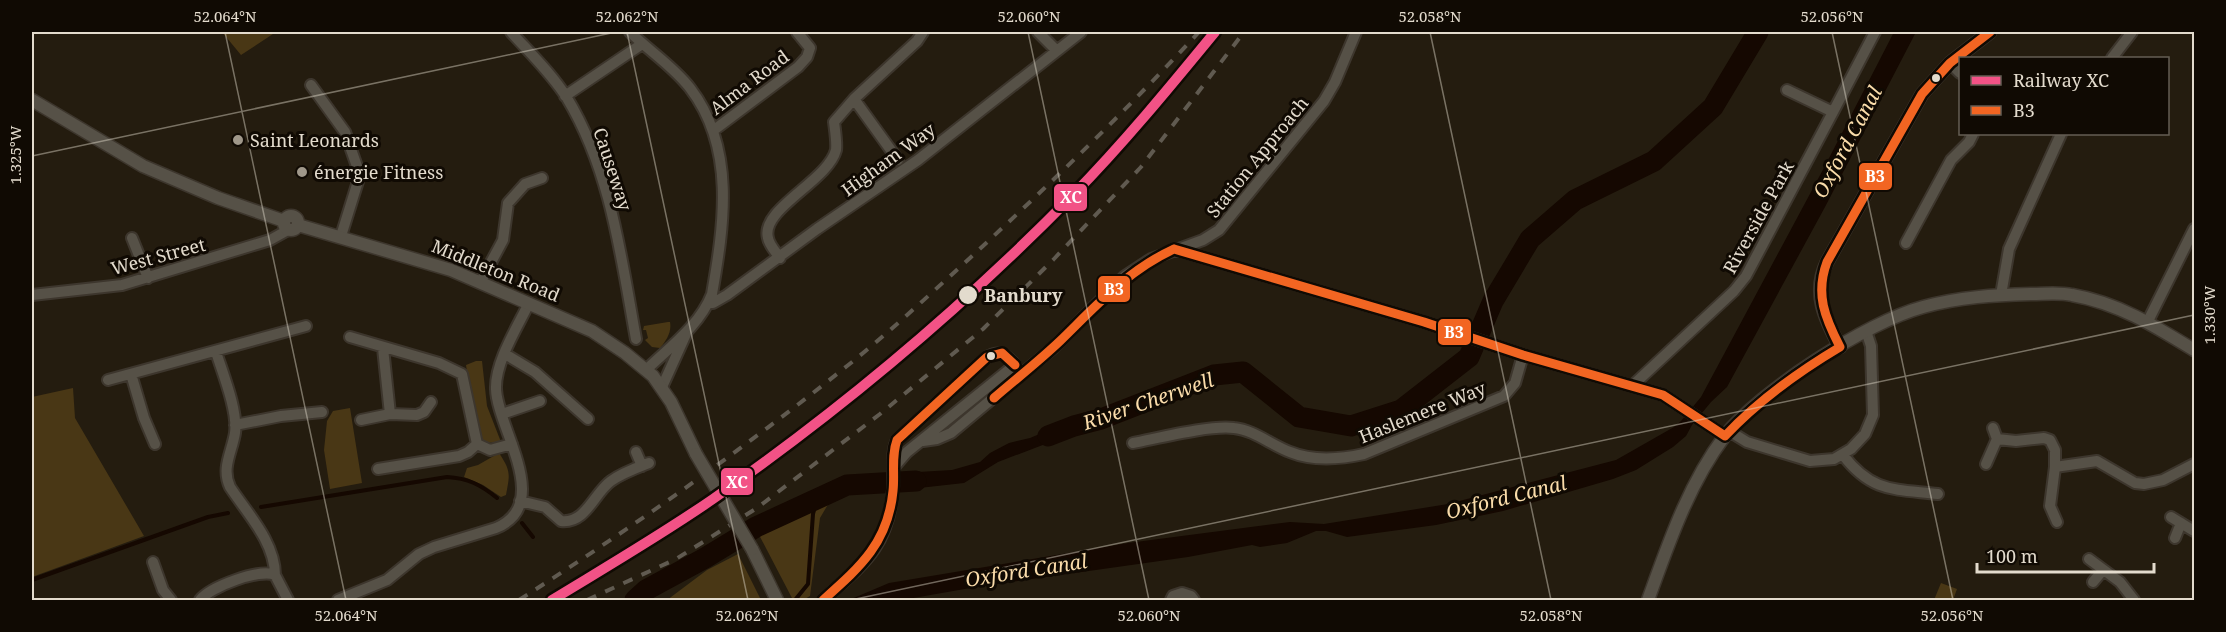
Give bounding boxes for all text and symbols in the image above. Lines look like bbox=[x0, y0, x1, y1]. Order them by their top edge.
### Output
text: 52.064°N bbox=[193, 6, 257, 26]
text: 52.062°N bbox=[595, 6, 659, 26]
text: 52.060°N bbox=[997, 6, 1061, 26]
text: 52.058°N bbox=[1398, 6, 1462, 26]
text: 52.056°N bbox=[1800, 6, 1864, 26]
street label: Alma Road bbox=[704, 44, 794, 120]
legend bbox=[1959, 57, 2169, 135]
text: Railway XC bbox=[2013, 68, 2109, 92]
unlabelled marker bbox=[1930, 72, 1942, 84]
water label: Oxford Canal bbox=[1806, 81, 1888, 203]
street label: Station Approach bbox=[1201, 92, 1313, 222]
text: B3 bbox=[2013, 98, 2035, 122]
street label: Higham Way bbox=[836, 116, 940, 201]
street label: Causeway bbox=[588, 124, 638, 214]
text: 1.325°W bbox=[5, 125, 25, 185]
place label: Saint Leonards bbox=[250, 128, 379, 152]
marker: Saint Leonards bbox=[231, 133, 245, 147]
street label: Riverside Park bbox=[1717, 156, 1799, 278]
place label: énergie Fitness bbox=[314, 160, 443, 184]
line badge: B3 bbox=[1858, 162, 1893, 191]
marker: énergie Fitness bbox=[295, 165, 309, 179]
text: B3 bbox=[1865, 165, 1885, 187]
line badge: XC bbox=[1053, 183, 1088, 212]
text: XC bbox=[1060, 186, 1082, 208]
street label: West Street bbox=[108, 232, 208, 280]
street label: Middleton Road bbox=[428, 233, 564, 307]
line badge: B3 bbox=[1097, 275, 1131, 303]
text: B3 bbox=[1104, 278, 1124, 300]
place label: Banbury bbox=[984, 283, 1063, 307]
marker: Banbury bbox=[957, 284, 979, 306]
text: 1.330°W bbox=[2199, 285, 2219, 345]
line badge: B3 bbox=[1437, 318, 1472, 346]
text: B3 bbox=[1444, 321, 1464, 343]
unlabelled marker bbox=[985, 350, 997, 362]
water label: River Cherwell bbox=[1078, 366, 1217, 436]
street label: Haslemere Way bbox=[1355, 375, 1490, 448]
line badge: XC bbox=[720, 467, 754, 496]
water label: Oxford Canal bbox=[1443, 469, 1569, 525]
text: XC bbox=[726, 471, 748, 493]
scale bar bbox=[1977, 536, 2154, 574]
text: 100 m bbox=[1986, 544, 2038, 568]
water label: Oxford Canal bbox=[963, 547, 1089, 593]
text: 52.064°N bbox=[314, 605, 378, 625]
text: 52.062°N bbox=[715, 605, 779, 625]
text: 52.060°N bbox=[1117, 605, 1181, 625]
text: 52.058°N bbox=[1519, 605, 1583, 625]
text: 52.056°N bbox=[1920, 605, 1984, 625]

